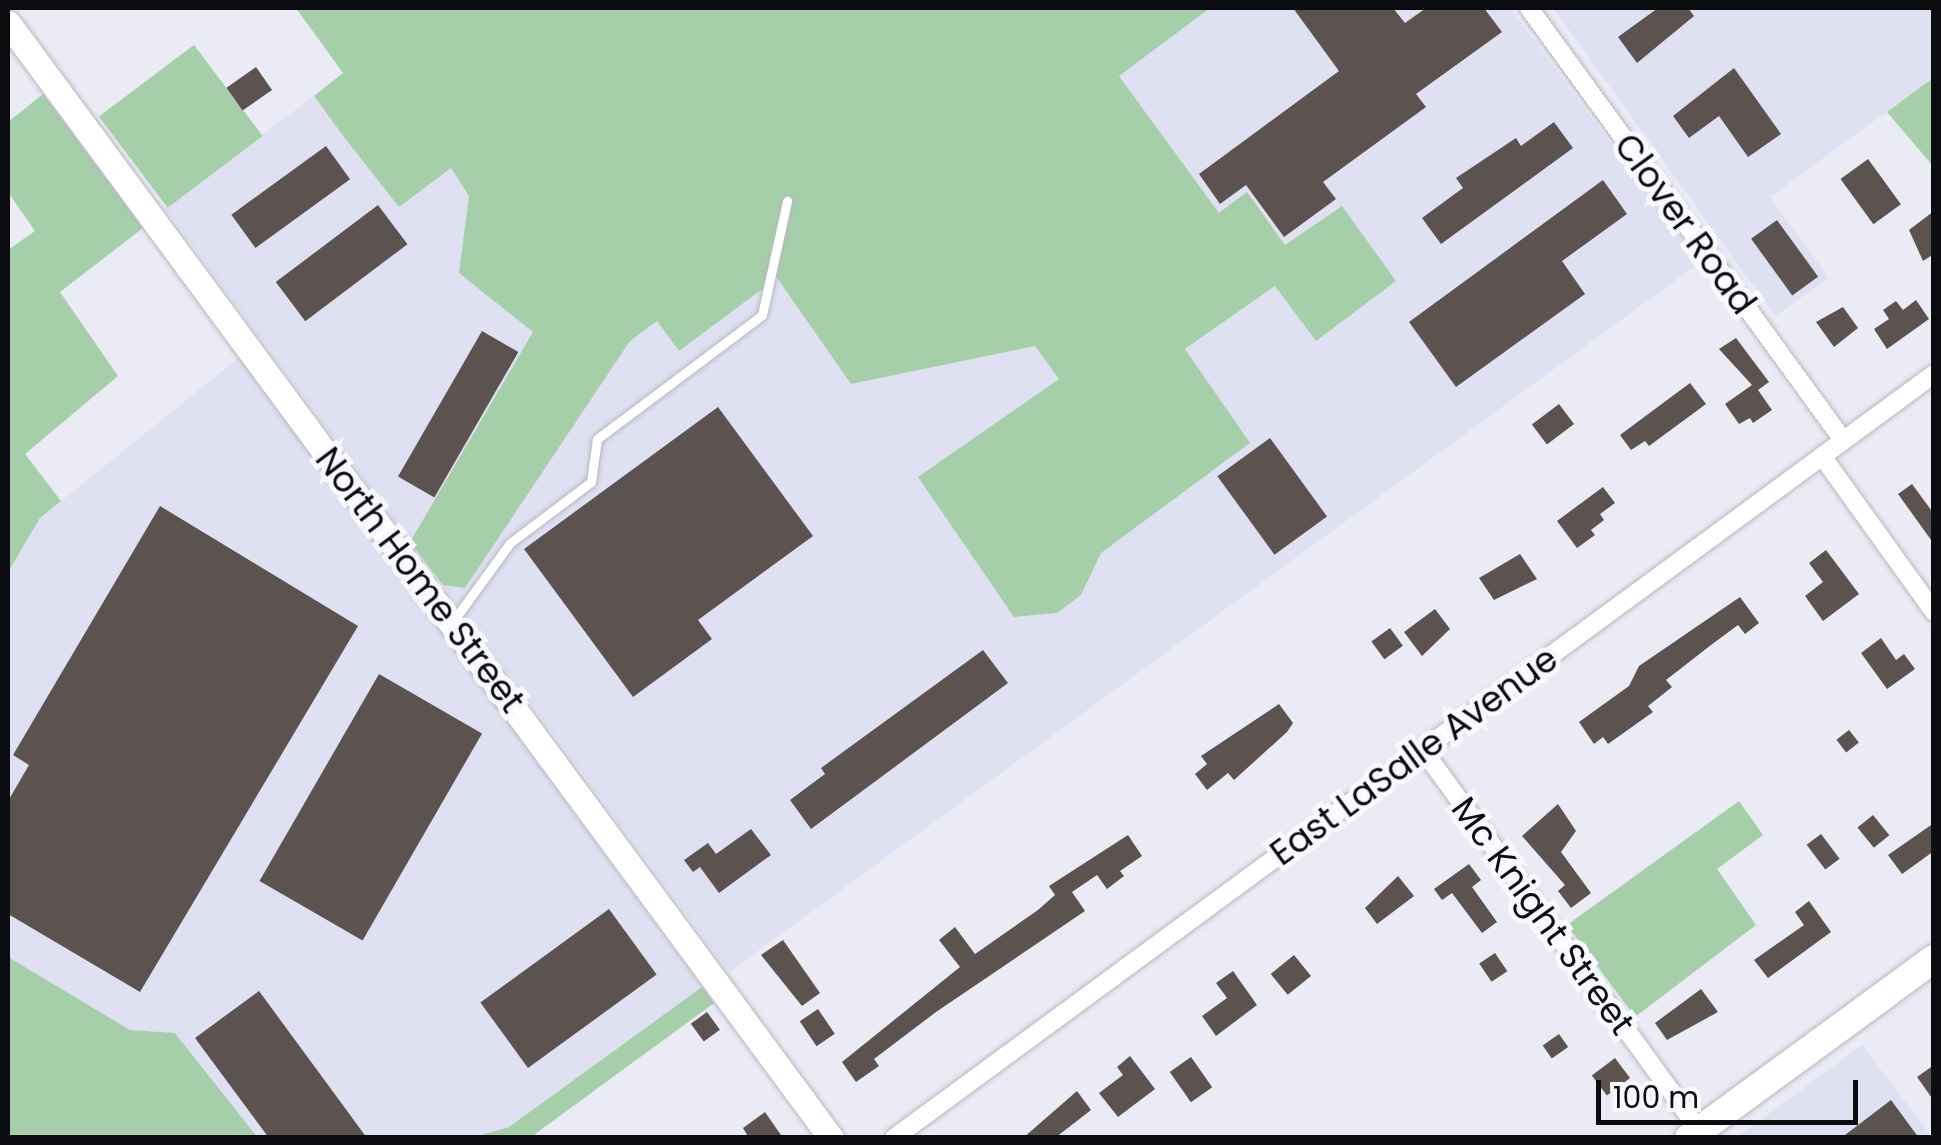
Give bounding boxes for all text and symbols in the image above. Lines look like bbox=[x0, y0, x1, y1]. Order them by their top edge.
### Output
street label: Clover Road bbox=[1605, 126, 1765, 322]
street label: North Home Street bbox=[307, 439, 533, 721]
street label: East LaSalle Avenue bbox=[1262, 638, 1566, 874]
street label: Mc Knight Street bbox=[1443, 789, 1643, 1043]
scale bar bbox=[1601, 1060, 1864, 1122]
text: 100 m bbox=[1613, 1076, 1699, 1119]

